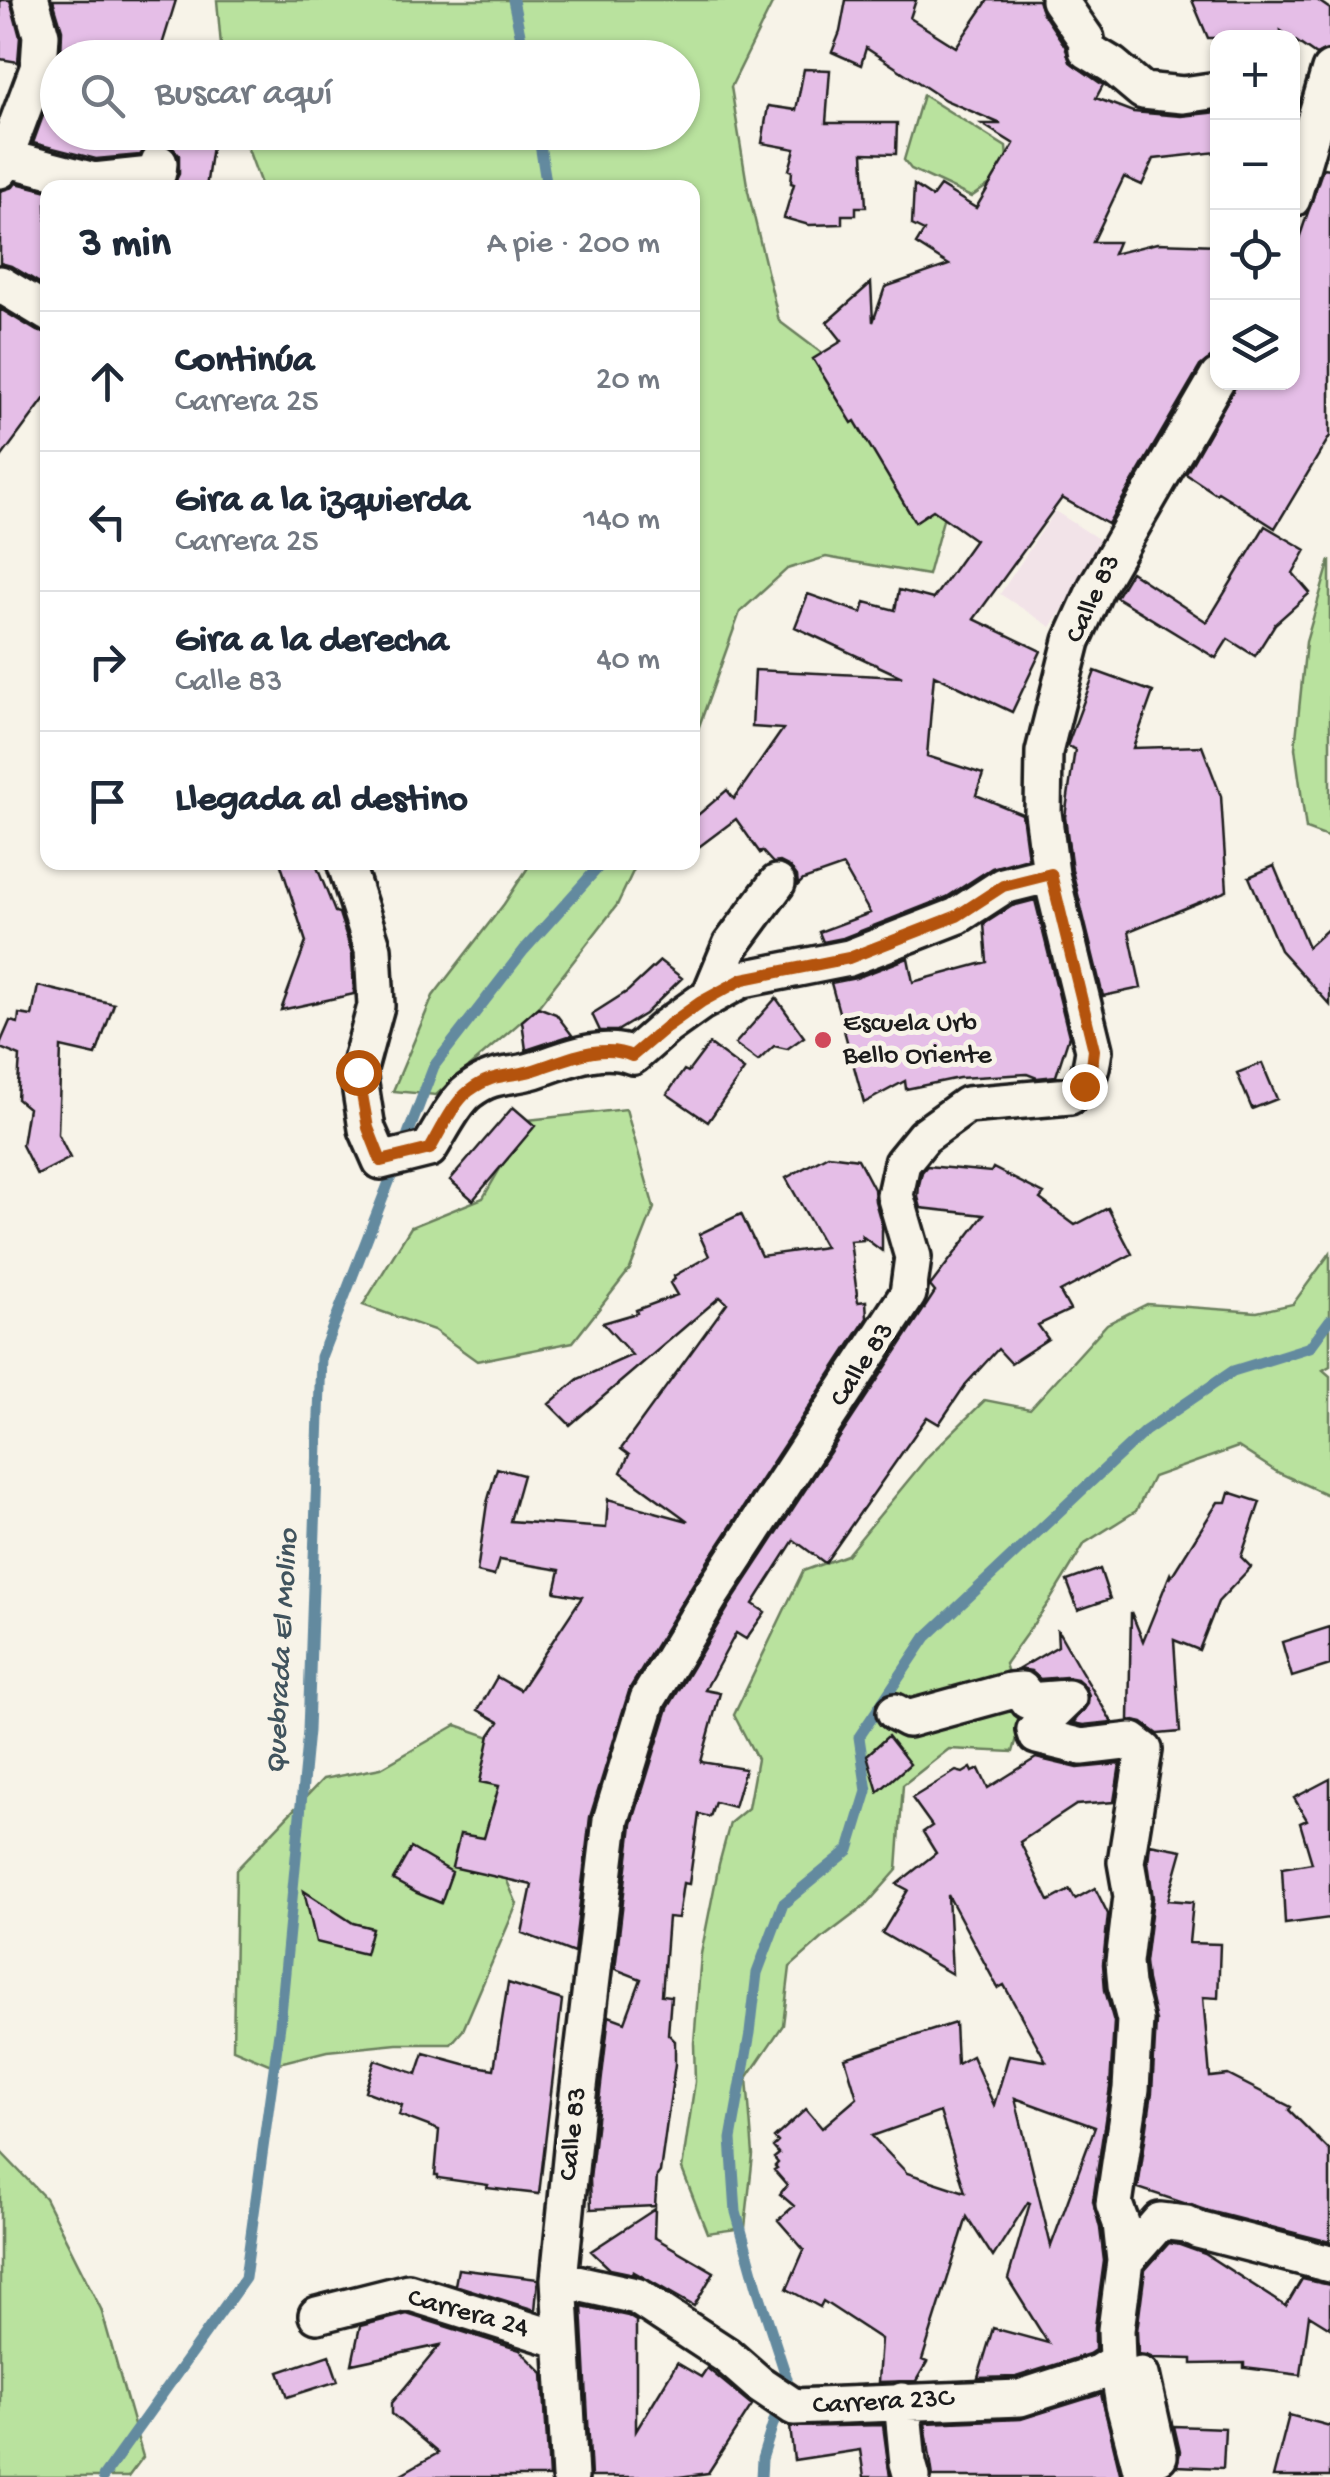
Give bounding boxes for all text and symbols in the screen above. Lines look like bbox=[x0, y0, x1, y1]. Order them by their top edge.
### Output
map controls bbox=[1210, 30, 1300, 390]
button: + bbox=[1210, 30, 1300, 120]
search box bbox=[40, 40, 700, 150]
icon: search bbox=[75, 68, 130, 123]
text: Buscar aquí bbox=[155, 73, 333, 117]
button: − bbox=[1210, 120, 1300, 210]
button: locate bbox=[1210, 210, 1300, 300]
text: 3 min bbox=[80, 221, 171, 270]
text: A pie · 200 m bbox=[487, 226, 660, 264]
button: layers bbox=[1210, 300, 1300, 390]
text: Continúa bbox=[175, 340, 314, 384]
icon: ahead bbox=[80, 354, 135, 409]
text: 20 m bbox=[596, 362, 660, 400]
text: Carrera 25 bbox=[175, 384, 318, 422]
text: Gira a la izquierda bbox=[175, 480, 470, 524]
icon: left bbox=[80, 494, 135, 549]
text: 140 m bbox=[583, 502, 660, 540]
text: Carrera 25 bbox=[175, 524, 318, 562]
street label: Calle 83 bbox=[1059, 549, 1129, 649]
text: Gira a la derecha bbox=[175, 620, 449, 664]
icon: right bbox=[80, 634, 135, 689]
text: 40 m bbox=[596, 642, 660, 680]
text: Calle 83 bbox=[175, 664, 282, 702]
icon: arrive bbox=[80, 774, 135, 829]
text: Llegada al destino bbox=[175, 779, 468, 823]
place label: Escuela Urb Bello Oriente bbox=[842, 1008, 992, 1073]
marker: Escuela Urb Bello Oriente bbox=[812, 1029, 834, 1051]
route start bbox=[336, 1050, 382, 1096]
route end bbox=[1062, 1064, 1108, 1110]
street label: Calle 83 bbox=[824, 1317, 902, 1413]
water label: Quebrada El Molino bbox=[260, 1527, 308, 1776]
street label: Calle 83 bbox=[553, 2086, 595, 2182]
street label: Carrera 24 bbox=[404, 2282, 532, 2346]
street label: Carrera 23C bbox=[812, 2383, 956, 2423]

